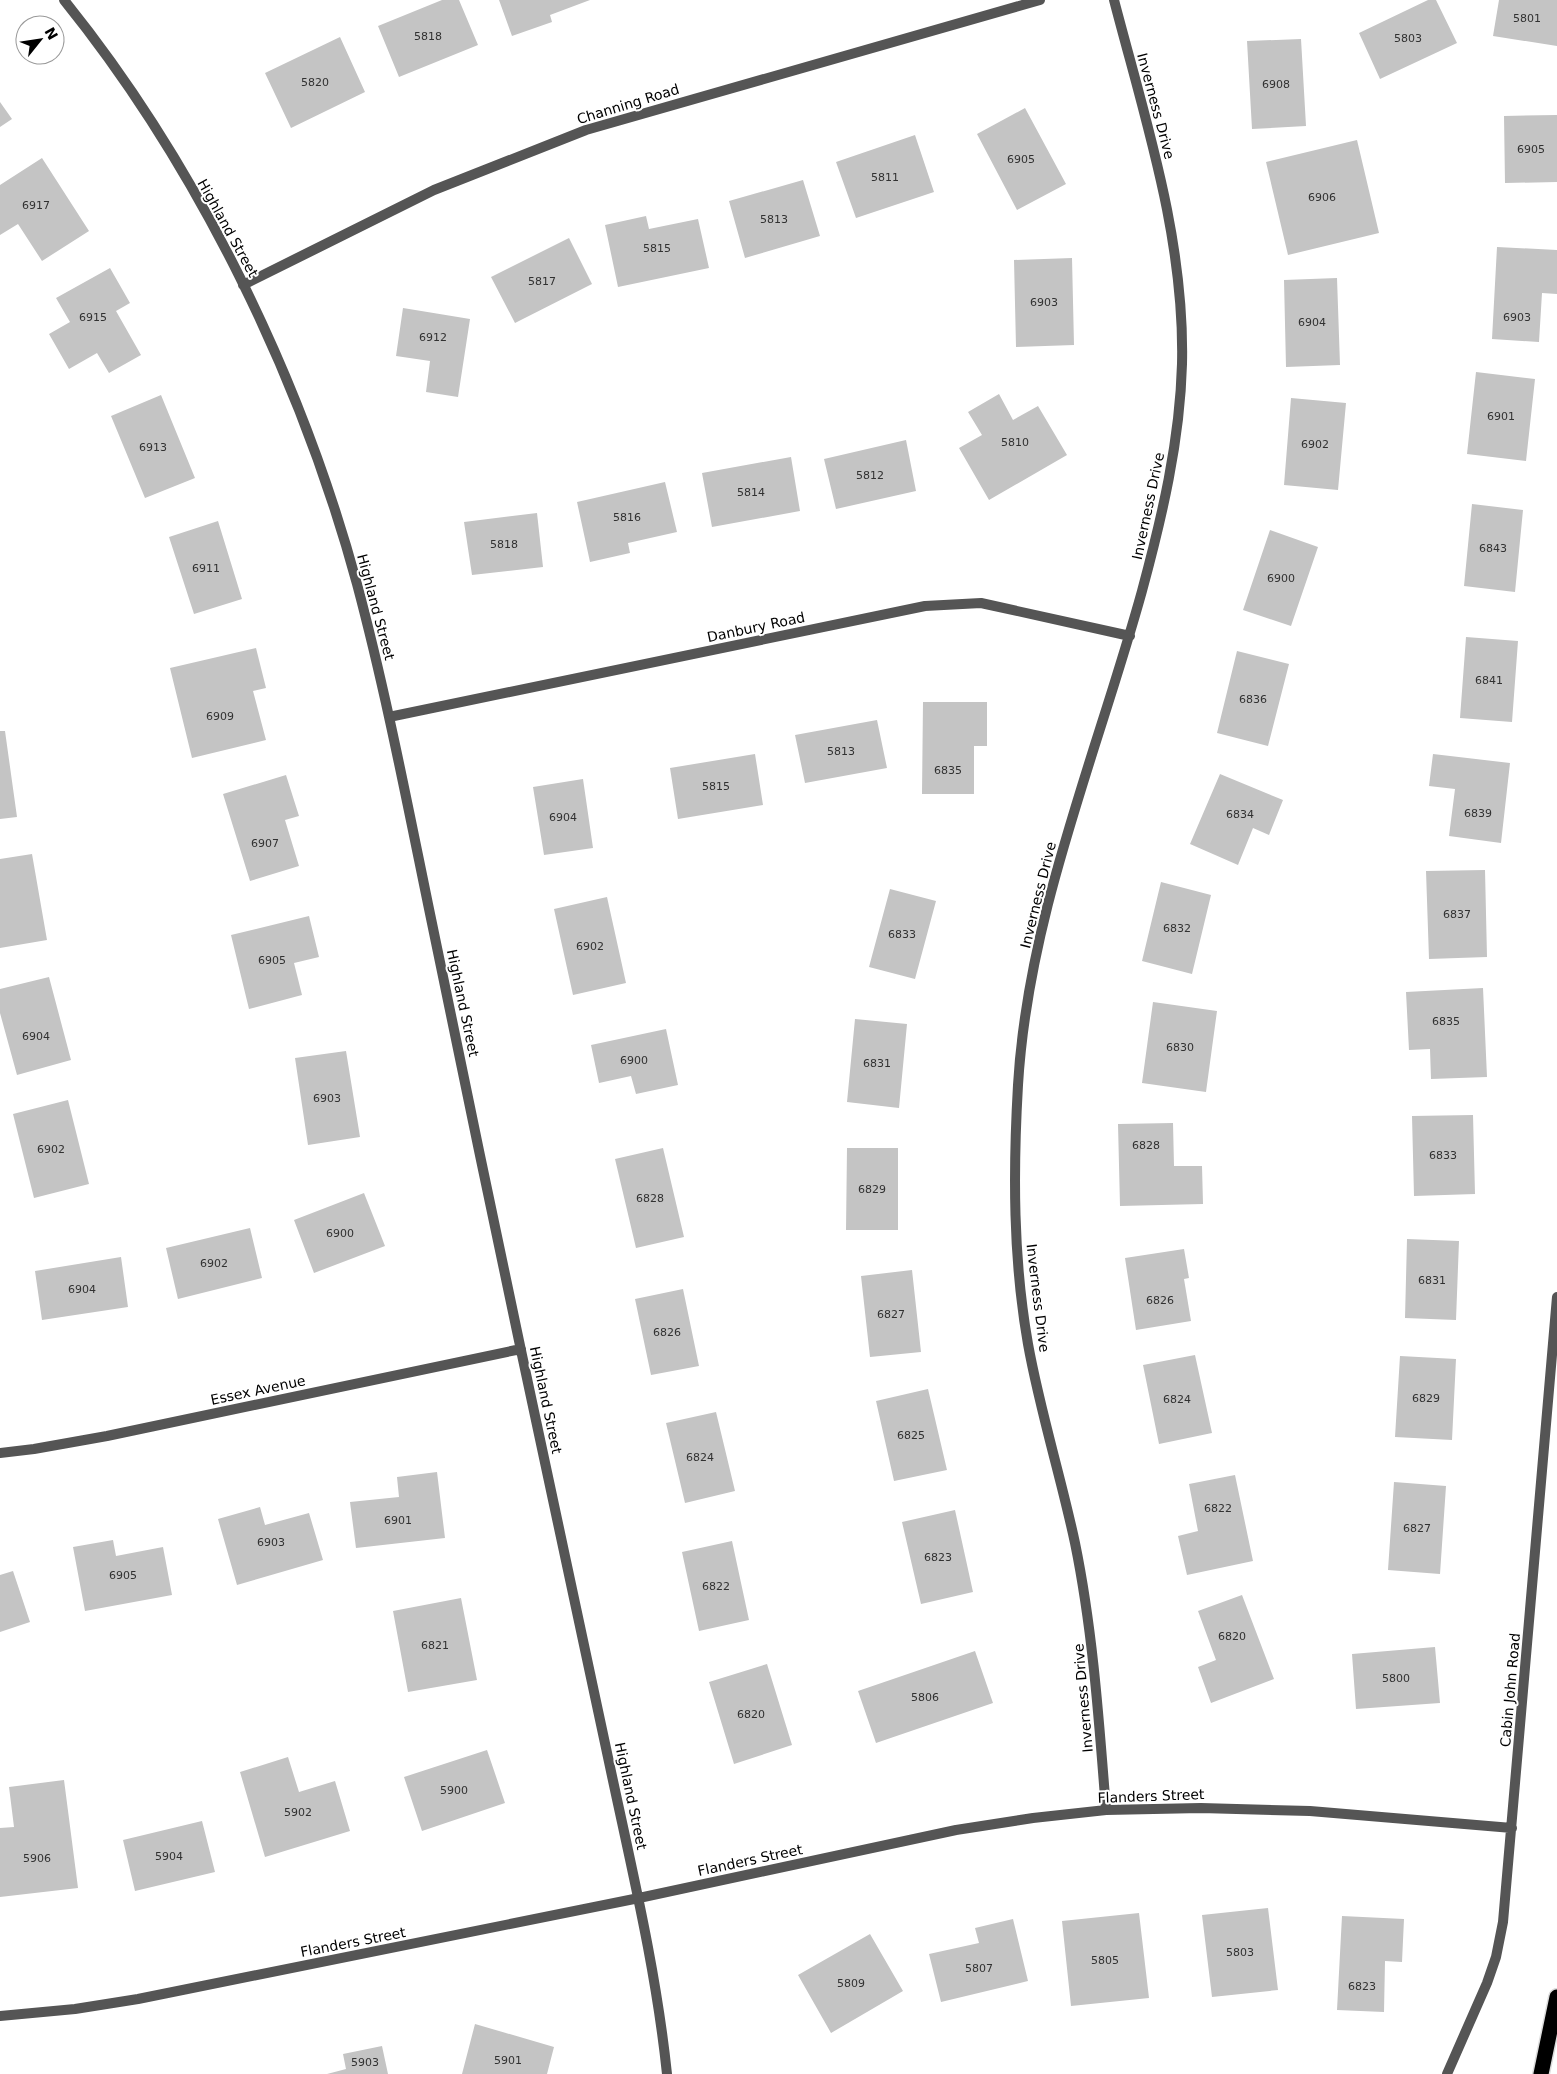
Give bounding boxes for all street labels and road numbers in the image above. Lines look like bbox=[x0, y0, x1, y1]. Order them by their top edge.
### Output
street label: Inverness Drive bbox=[1134, 51, 1178, 161]
street label: Channing Road bbox=[575, 81, 681, 127]
street label: Highland Street bbox=[194, 176, 262, 280]
street label: Inverness Drive bbox=[1129, 451, 1167, 561]
street label: Highland Street bbox=[354, 552, 398, 662]
street label: Danbury Road bbox=[706, 609, 806, 645]
street label: Inverness Drive bbox=[1017, 840, 1059, 950]
street label: Highland Street bbox=[444, 948, 482, 1059]
street label: Inverness Drive bbox=[1023, 1243, 1053, 1353]
street label: Highland Street bbox=[527, 1345, 565, 1456]
street label: Essex Avenue bbox=[209, 1372, 307, 1408]
street label: Cabin John Road bbox=[1497, 1632, 1523, 1748]
street label: Inverness Drive bbox=[1070, 1643, 1096, 1753]
street label: Highland Street bbox=[612, 1741, 650, 1852]
street label: Flanders Street bbox=[1097, 1786, 1205, 1806]
street label: Flanders Street bbox=[696, 1841, 804, 1879]
street label: Flanders Street bbox=[299, 1924, 408, 1960]

